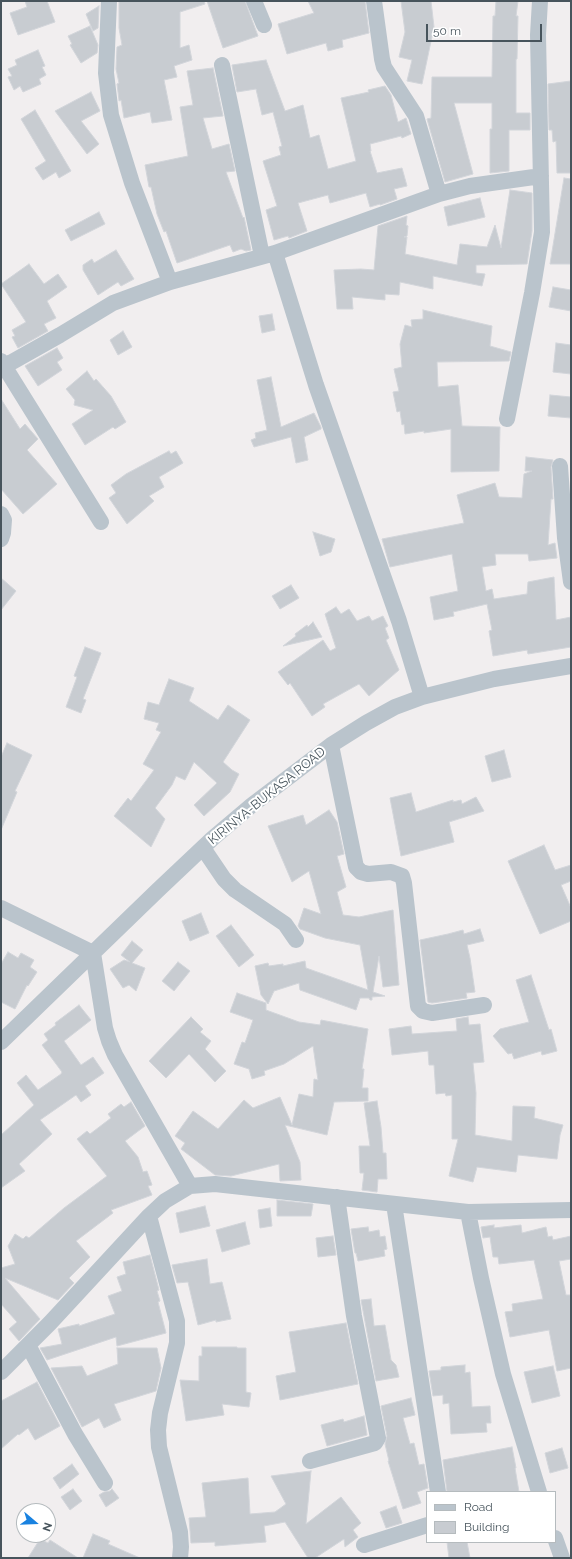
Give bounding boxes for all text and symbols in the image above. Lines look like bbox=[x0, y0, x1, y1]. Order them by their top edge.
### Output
scale bar bbox=[428, 16, 544, 42]
text: 50 m bbox=[433, 24, 461, 38]
street label: KIRINYA-BUKASA ROAD bbox=[205, 744, 329, 848]
legend bbox=[426, 1491, 556, 1543]
text: Road bbox=[464, 1500, 493, 1514]
north arrow bbox=[16, 1503, 56, 1543]
text: Building bbox=[464, 1520, 510, 1534]
text: N bbox=[39, 1521, 54, 1533]

